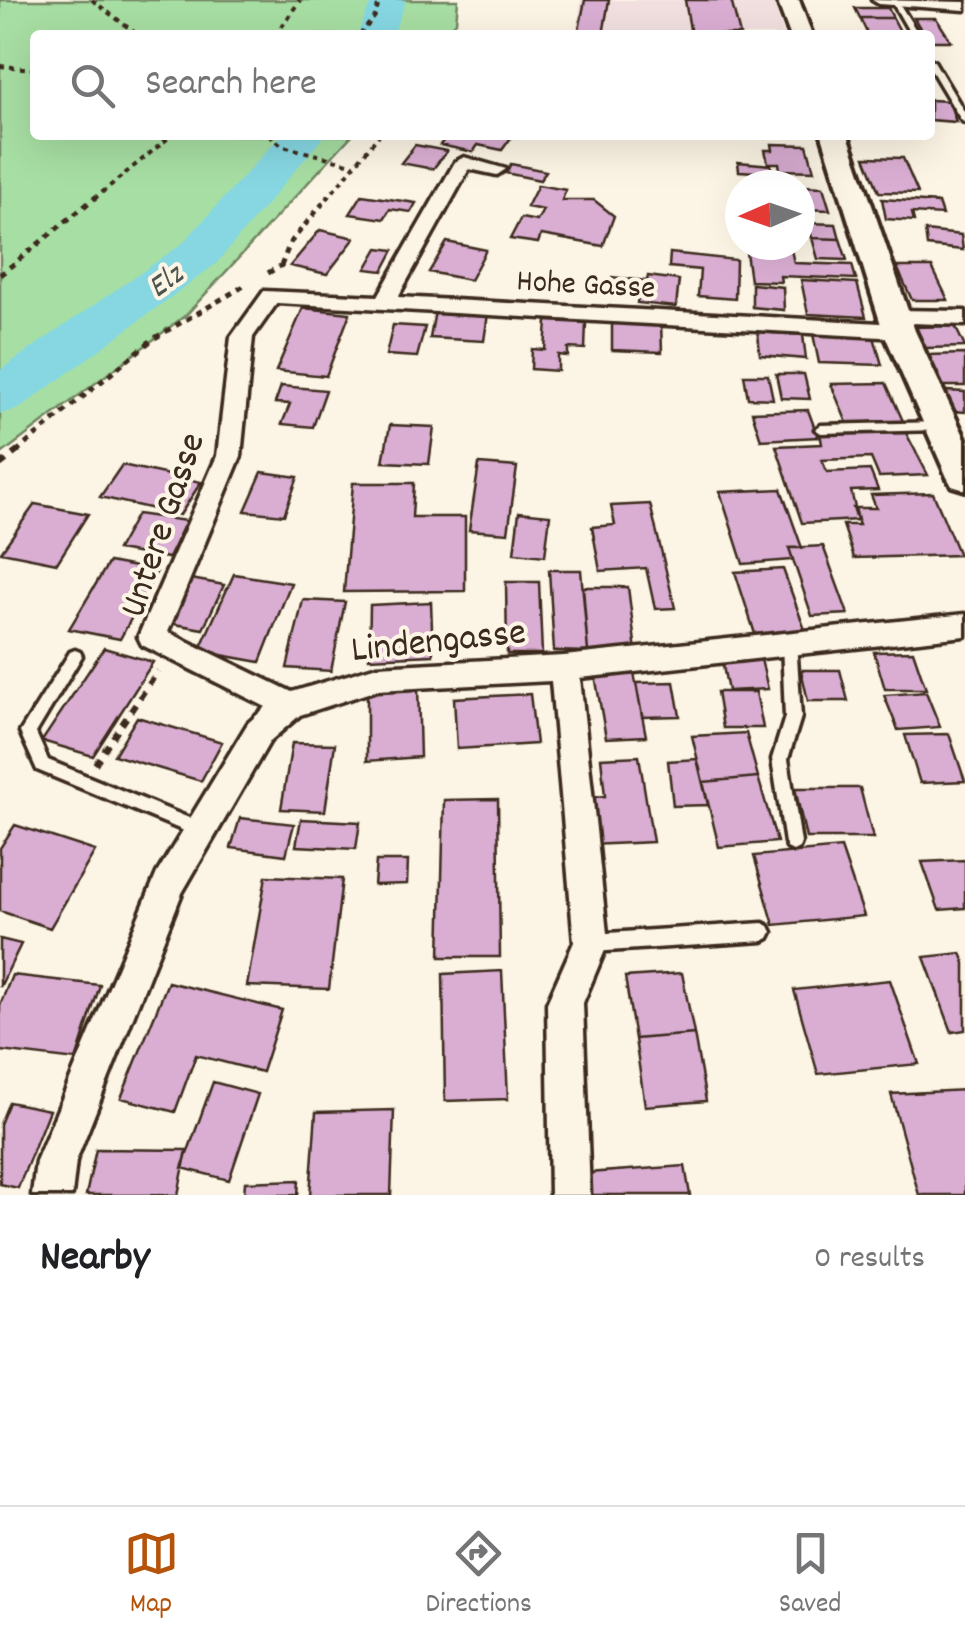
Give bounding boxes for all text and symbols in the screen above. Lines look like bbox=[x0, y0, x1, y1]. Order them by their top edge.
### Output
search box bbox=[30, 30, 935, 140]
icon: search bbox=[65, 58, 120, 113]
text: Search here bbox=[145, 58, 317, 113]
north arrow bbox=[725, 170, 815, 260]
water label: Elz bbox=[140, 253, 196, 312]
street label: Hohe Gasse bbox=[515, 260, 656, 314]
street label: Untere Gasse bbox=[108, 426, 222, 625]
street label: Lindengasse bbox=[349, 607, 529, 680]
text: Nearby bbox=[40, 1230, 150, 1290]
text: 0 results bbox=[814, 1237, 925, 1283]
tab: Map bbox=[124, 1526, 179, 1626]
tab: Directions bbox=[426, 1526, 532, 1626]
tab: Saved bbox=[779, 1526, 841, 1626]

